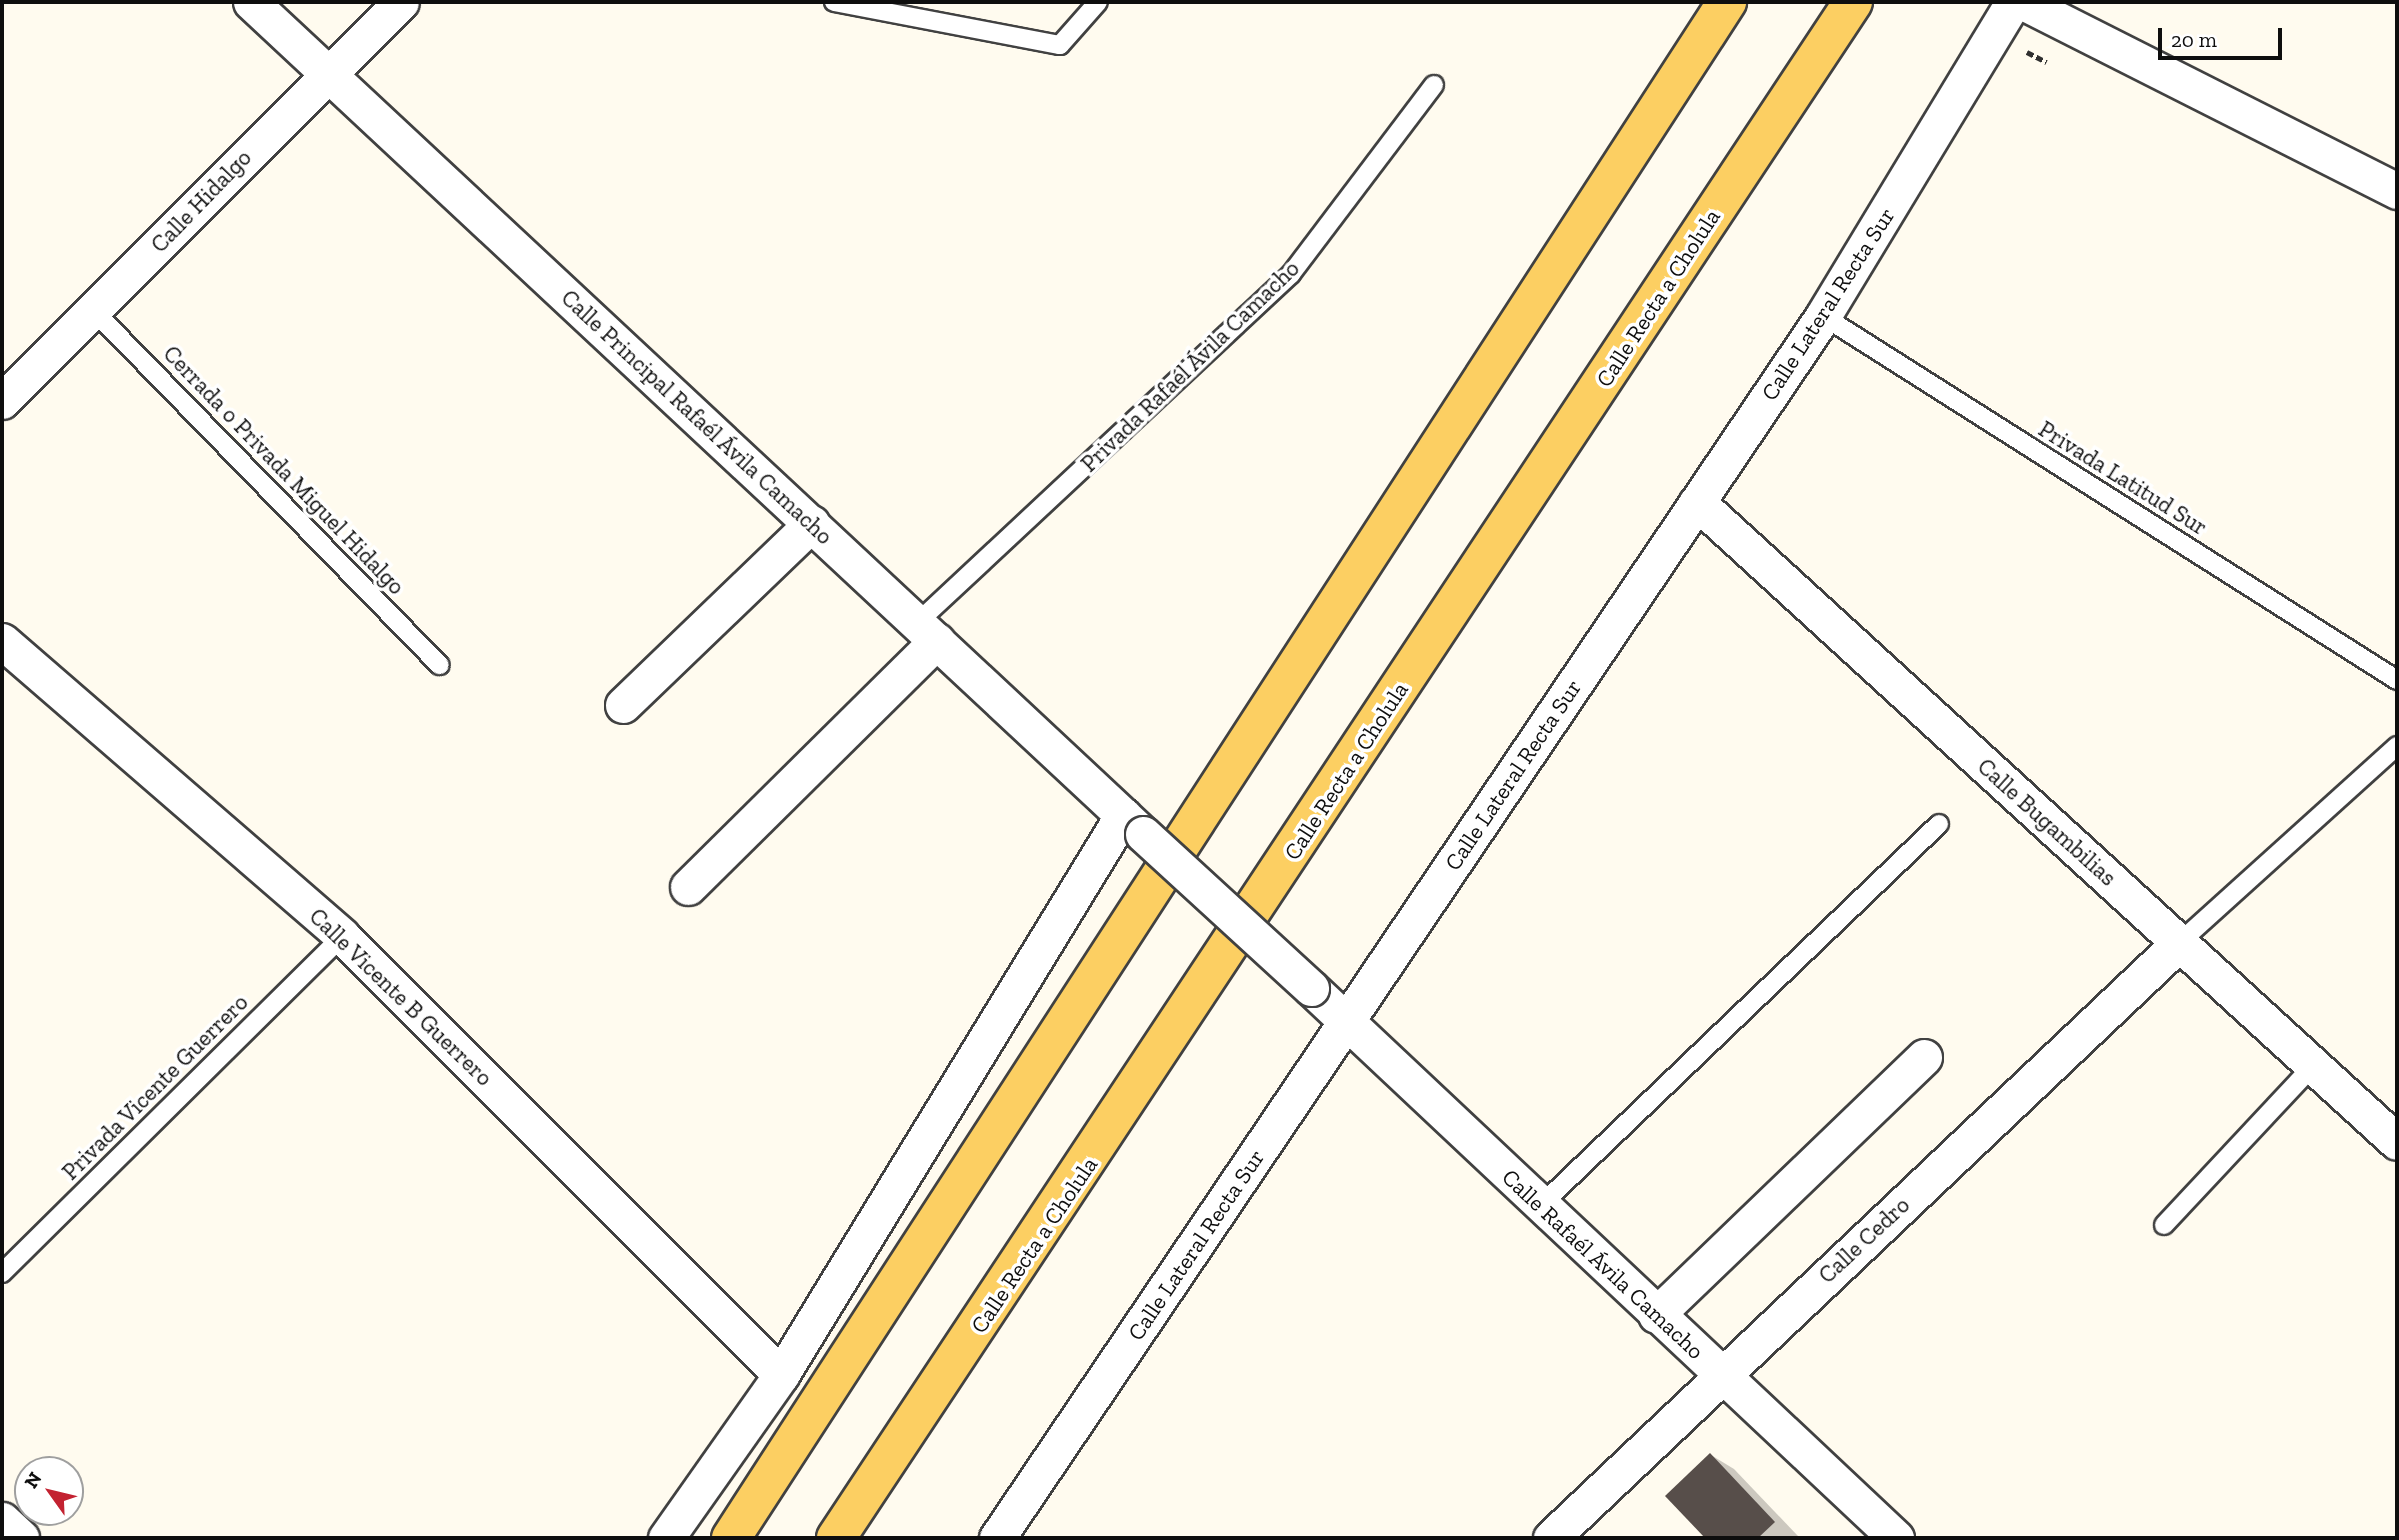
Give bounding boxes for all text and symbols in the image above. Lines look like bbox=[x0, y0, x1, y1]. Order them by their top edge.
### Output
scale bar bbox=[2161, 14, 2285, 58]
text: 20 m bbox=[2171, 27, 2217, 52]
street label: Calle Hidalgo bbox=[145, 144, 257, 258]
street label: Calle Lateral Recta Sur bbox=[1755, 202, 1901, 406]
street label: Calle Recta a Cholula bbox=[1590, 204, 1726, 392]
street label: Privada Rafaél Ávila Camacho bbox=[1075, 254, 1305, 478]
street label: Calle Principal Rafaél Ávila Camacho bbox=[555, 284, 839, 550]
street label: Cerrada o Privada Miguel Hidalgo bbox=[158, 340, 410, 600]
street label: Privada Latitud Sur bbox=[2034, 415, 2212, 541]
street label: Calle Lateral Recta Sur bbox=[1439, 674, 1587, 876]
street label: Calle Recta a Cholula bbox=[1278, 677, 1414, 865]
street label: Calle Bugambilias bbox=[1972, 753, 2122, 891]
street label: Calle Vicente B Guerrero bbox=[303, 902, 499, 1092]
street label: Privada Vicente Guerrero bbox=[56, 988, 254, 1186]
street label: Calle Lateral Recta Sur bbox=[1122, 1144, 1270, 1346]
street label: Calle Recta a Cholula bbox=[965, 1152, 1103, 1338]
street label: Calle Rafaél Ávila Camacho bbox=[1496, 1163, 1710, 1365]
street label: Calle Cedro bbox=[1813, 1191, 1915, 1289]
north arrow bbox=[14, 1456, 84, 1526]
text: N bbox=[19, 1468, 46, 1493]

